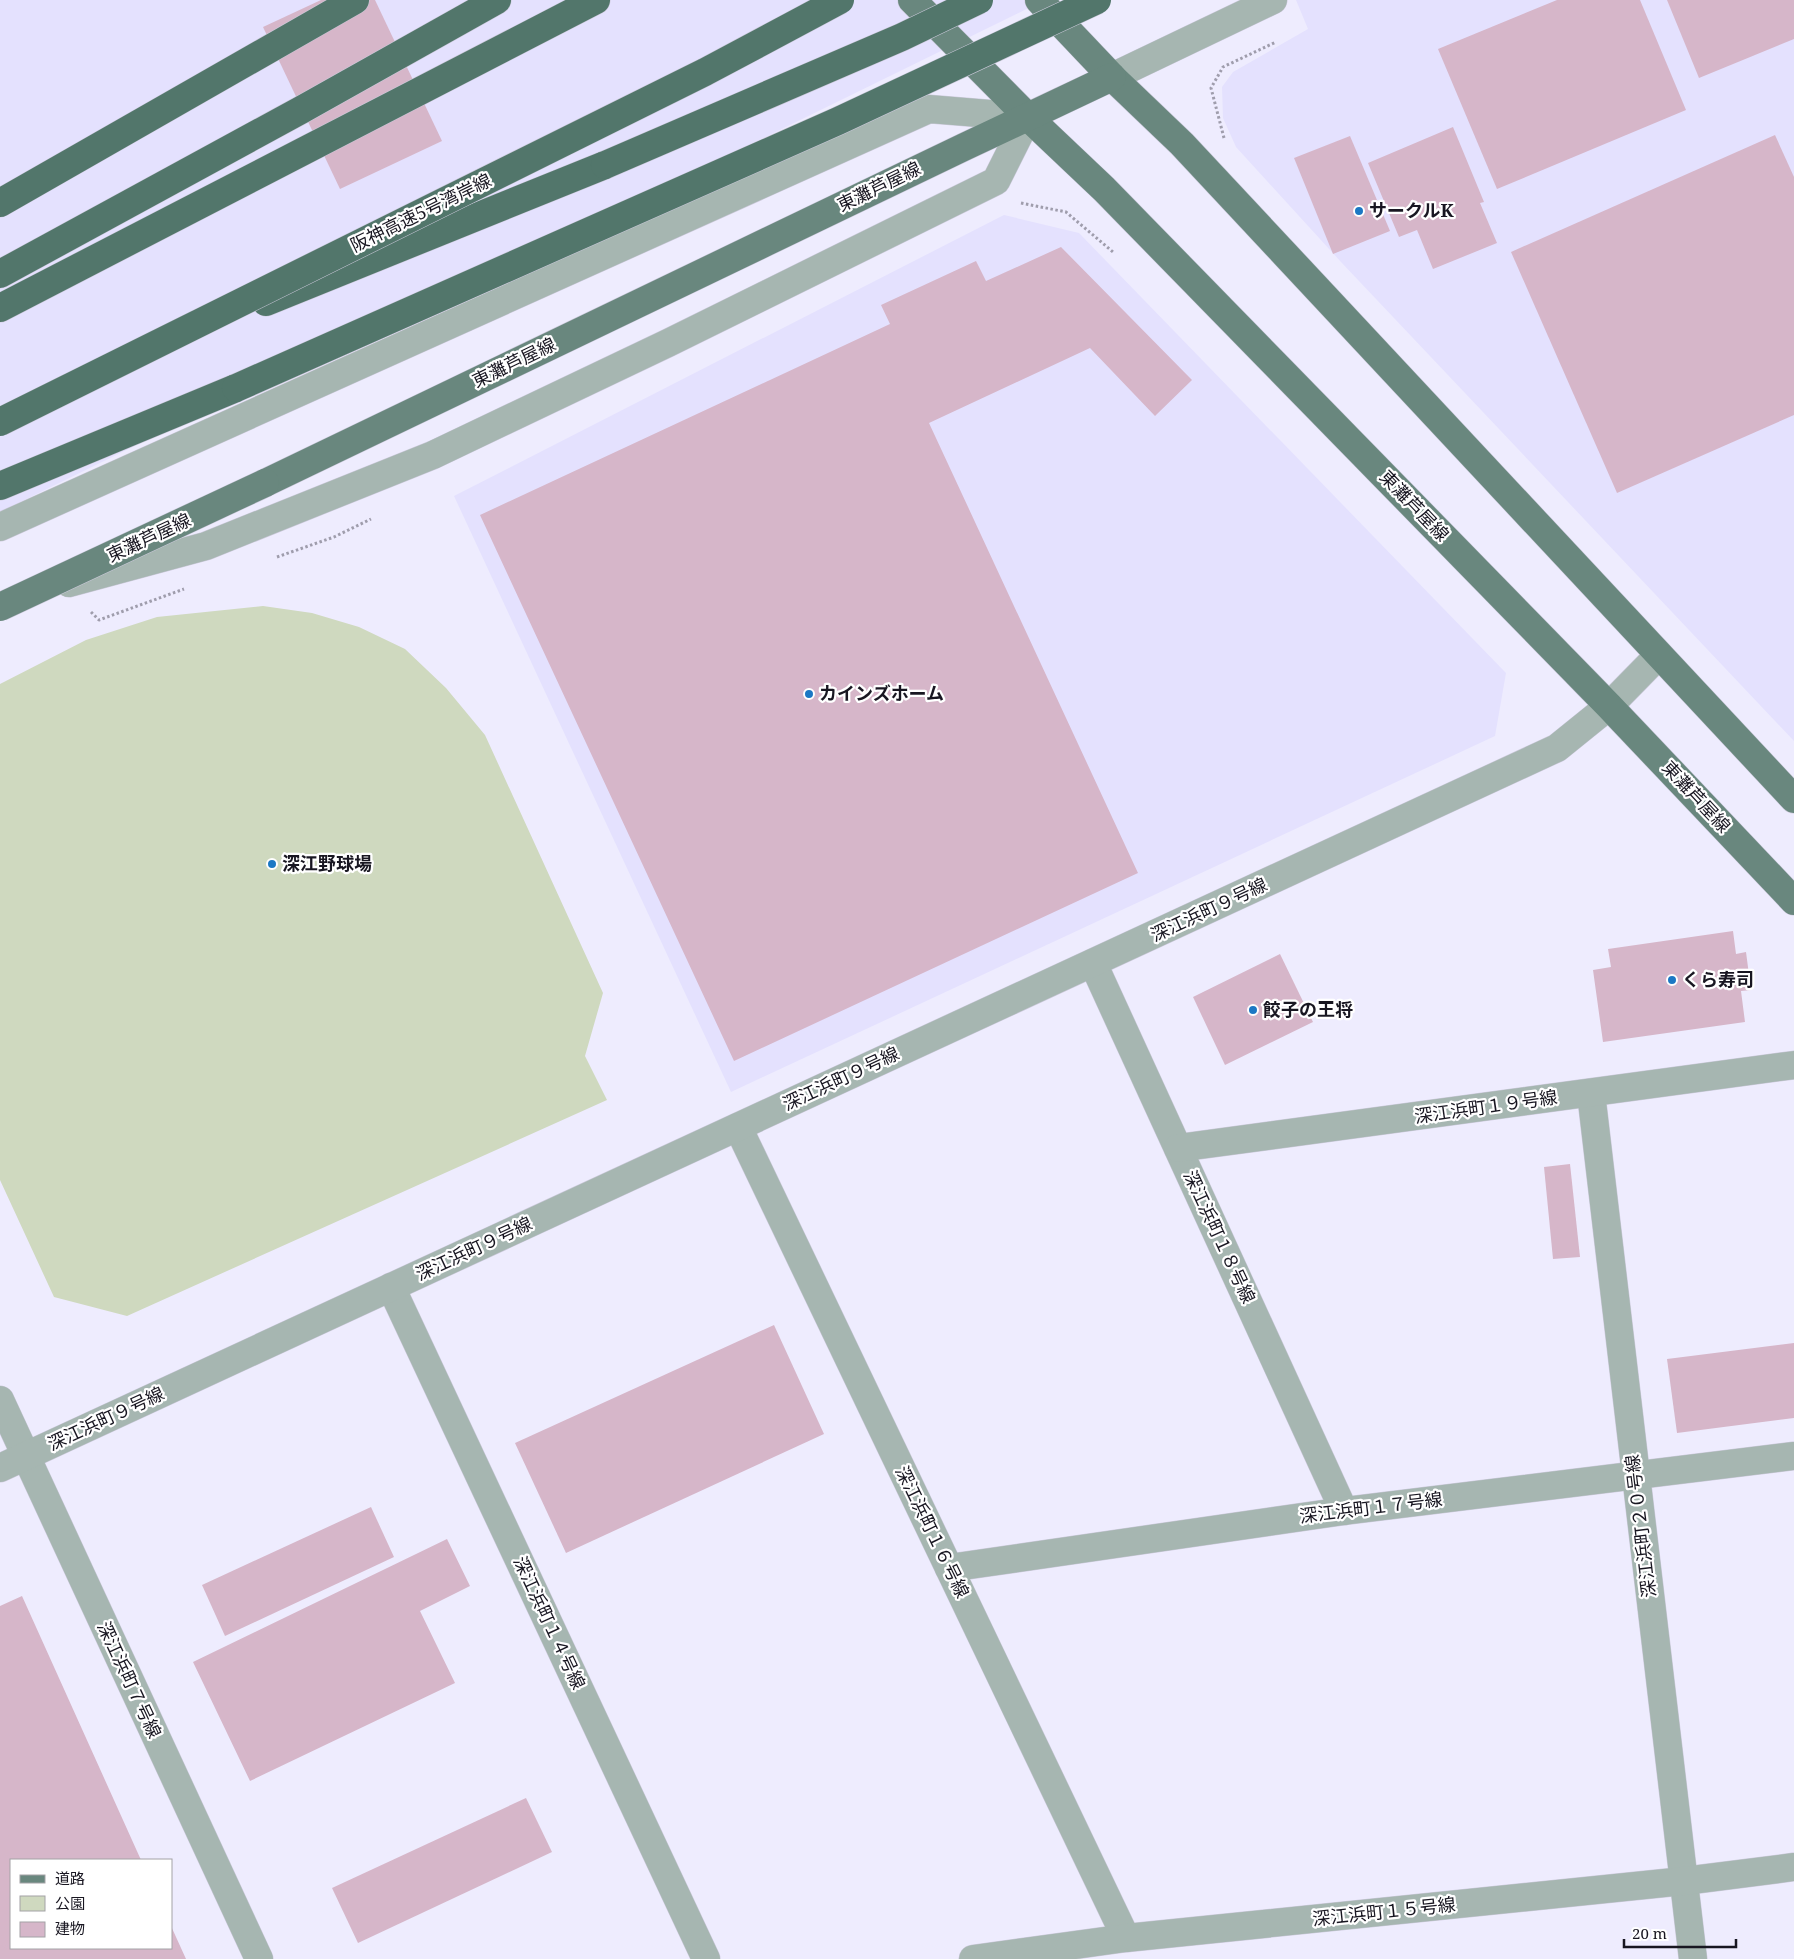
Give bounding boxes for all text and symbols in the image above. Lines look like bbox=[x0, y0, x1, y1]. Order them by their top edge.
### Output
street label: 東灘芦屋線 bbox=[833, 156, 924, 217]
street label: 阪神高速5号湾岸線 bbox=[346, 168, 495, 257]
place label: サークルK bbox=[1369, 198, 1454, 222]
marker: サークルK bbox=[1353, 205, 1365, 217]
street label: 東灘芦屋線 bbox=[468, 332, 559, 393]
street label: 東灘芦屋線 bbox=[1375, 465, 1455, 546]
street label: 東灘芦屋線 bbox=[103, 507, 194, 567]
place label: カインズホーム bbox=[819, 681, 944, 705]
marker: カインズホーム bbox=[803, 688, 815, 700]
street label: 東灘芦屋線 bbox=[1657, 755, 1736, 837]
place label: 深江野球場 bbox=[282, 851, 372, 875]
marker: 深江野球場 bbox=[266, 858, 278, 870]
street label: 深江浜町９号線 bbox=[1146, 872, 1271, 947]
place label: くら寿司 bbox=[1682, 967, 1754, 991]
marker: くら寿司 bbox=[1666, 974, 1678, 986]
place label: 餃子の王将 bbox=[1262, 997, 1353, 1021]
marker: 餃子の王将 bbox=[1247, 1004, 1259, 1016]
street label: 深江浜町９号線 bbox=[778, 1041, 903, 1116]
street label: 深江浜町１９号線 bbox=[1413, 1084, 1559, 1128]
street label: 深江浜町１８号線 bbox=[1179, 1166, 1261, 1307]
street label: 深江浜町９号線 bbox=[411, 1211, 536, 1286]
street label: 深江浜町９号線 bbox=[43, 1381, 168, 1456]
street label: 深江浜町２０号線 bbox=[1619, 1453, 1661, 1599]
street label: 深江浜町１６号線 bbox=[891, 1462, 975, 1602]
street label: 深江浜町１７号線 bbox=[1298, 1486, 1444, 1528]
street label: 深江浜町１４号線 bbox=[509, 1552, 591, 1693]
street label: 深江浜町７号線 bbox=[92, 1617, 167, 1742]
legend bbox=[10, 1859, 172, 1949]
text: 道路 bbox=[55, 1868, 85, 1888]
street label: 深江浜町１５号線 bbox=[1311, 1892, 1457, 1930]
text: 公園 bbox=[55, 1893, 85, 1913]
scale bar bbox=[1624, 1916, 1736, 1948]
text: 建物 bbox=[55, 1918, 85, 1938]
text: 20 m bbox=[1632, 1923, 1667, 1943]

